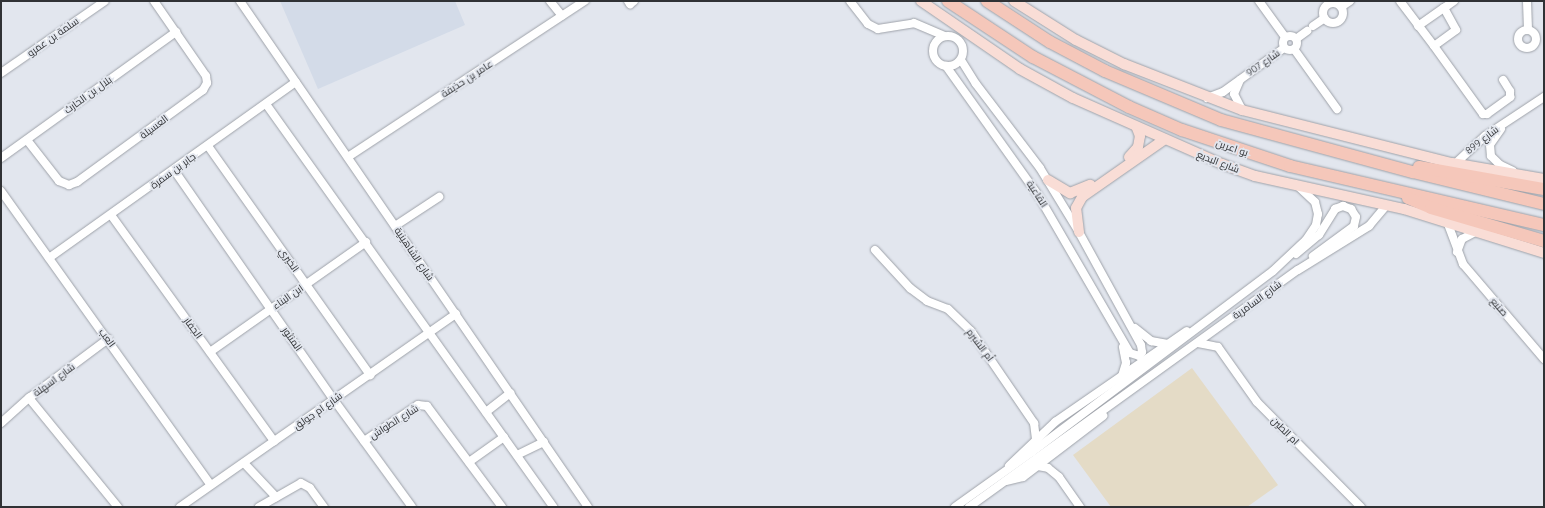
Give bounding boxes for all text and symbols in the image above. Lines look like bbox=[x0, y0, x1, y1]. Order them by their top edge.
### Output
street label: سلمة بن عمرو bbox=[25, 15, 81, 59]
street label: شارع 907 bbox=[1244, 47, 1282, 79]
street label: عامر بن حذيفة bbox=[439, 58, 495, 100]
street label: بلال بن الحارث bbox=[62, 74, 114, 116]
street label: العسيلة bbox=[138, 113, 170, 141]
street label: شارع 899 bbox=[1463, 123, 1501, 157]
street label: بو اعرين bbox=[1214, 137, 1250, 159]
street label: شارع البديع bbox=[1195, 148, 1241, 176]
street label: جابر بن سمرة bbox=[148, 151, 198, 191]
street label: القاعية bbox=[1024, 178, 1050, 210]
street label: شارع الشاهينية bbox=[392, 225, 436, 283]
street label: الخيري bbox=[277, 246, 301, 274]
street label: شارع السامرية bbox=[1230, 278, 1284, 322]
street label: ابن البناء bbox=[270, 282, 306, 312]
street label: صنيع bbox=[1488, 295, 1510, 319]
street label: الجفار bbox=[181, 315, 205, 341]
street label: المنثور bbox=[279, 325, 305, 353]
street label: العب bbox=[96, 326, 118, 350]
street label: أم الشبرم bbox=[964, 326, 996, 364]
street label: شارع اسهلة bbox=[31, 361, 77, 399]
street label: شارع ام جولق bbox=[291, 390, 345, 432]
street label: شارع الطواش bbox=[367, 402, 421, 442]
street label: ام الطين bbox=[1269, 415, 1301, 447]

